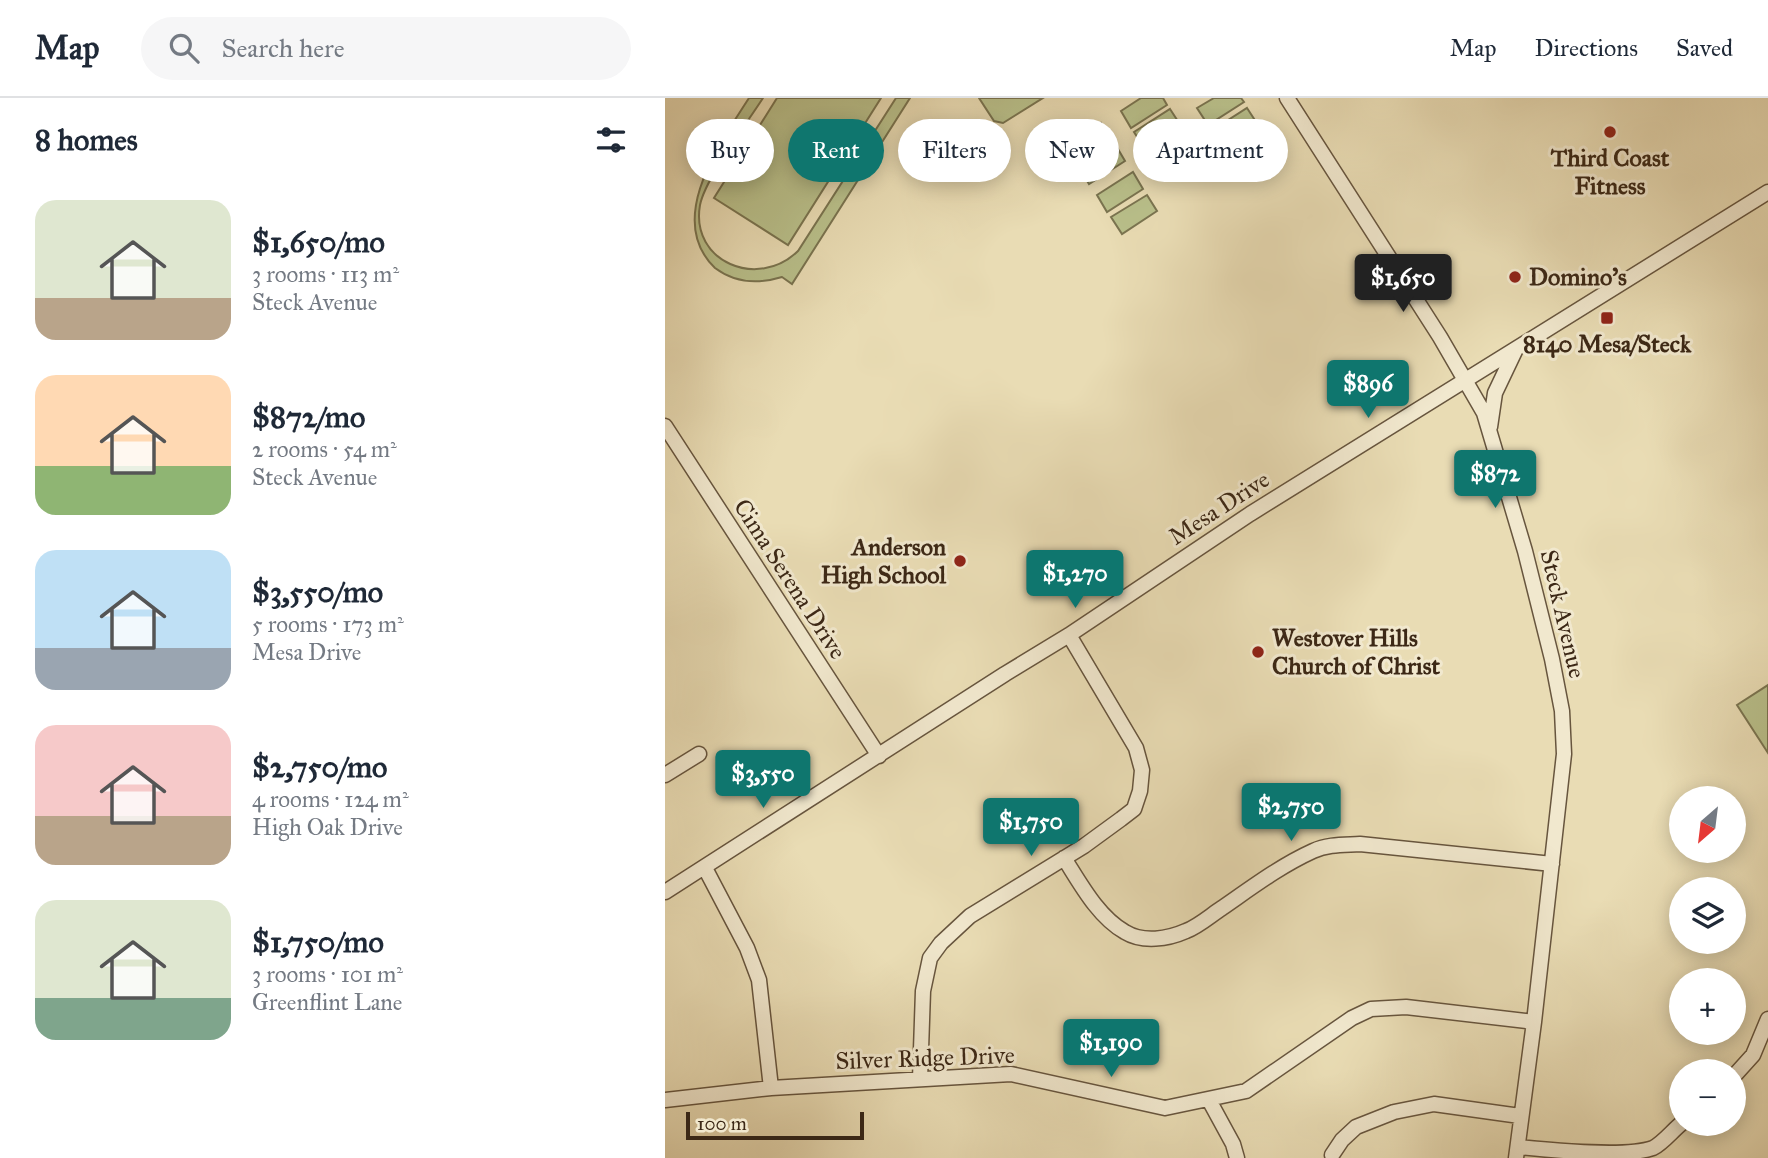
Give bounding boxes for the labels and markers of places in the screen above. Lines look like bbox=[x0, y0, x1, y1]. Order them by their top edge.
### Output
marker: Third Coast Fitness bbox=[1602, 124, 1618, 140]
place label: Third Coast Fitness bbox=[1550, 143, 1670, 201]
pin: $1,650 bbox=[1346, 254, 1460, 314]
place label: Domino's bbox=[1529, 262, 1627, 292]
marker: Domino's bbox=[1507, 269, 1523, 285]
marker: 8140 Mesa/Steck bbox=[1599, 310, 1615, 326]
place label: 8140 Mesa/Steck bbox=[1523, 329, 1692, 359]
pin: $896 bbox=[1327, 360, 1409, 420]
pin: $872 bbox=[1454, 450, 1536, 510]
place label: Anderson High School bbox=[821, 532, 947, 590]
pin: $1,270 bbox=[1018, 550, 1132, 610]
marker: Anderson High School bbox=[952, 553, 968, 569]
place label: Westover Hills Church of Christ bbox=[1272, 623, 1440, 681]
marker: Westover Hills Church of Christ bbox=[1250, 644, 1266, 660]
pin: $3,550 bbox=[706, 750, 820, 810]
pin: $2,750 bbox=[1234, 784, 1348, 843]
pin: $1,750 bbox=[974, 798, 1088, 858]
pin: $1,190 bbox=[1054, 1020, 1168, 1079]

